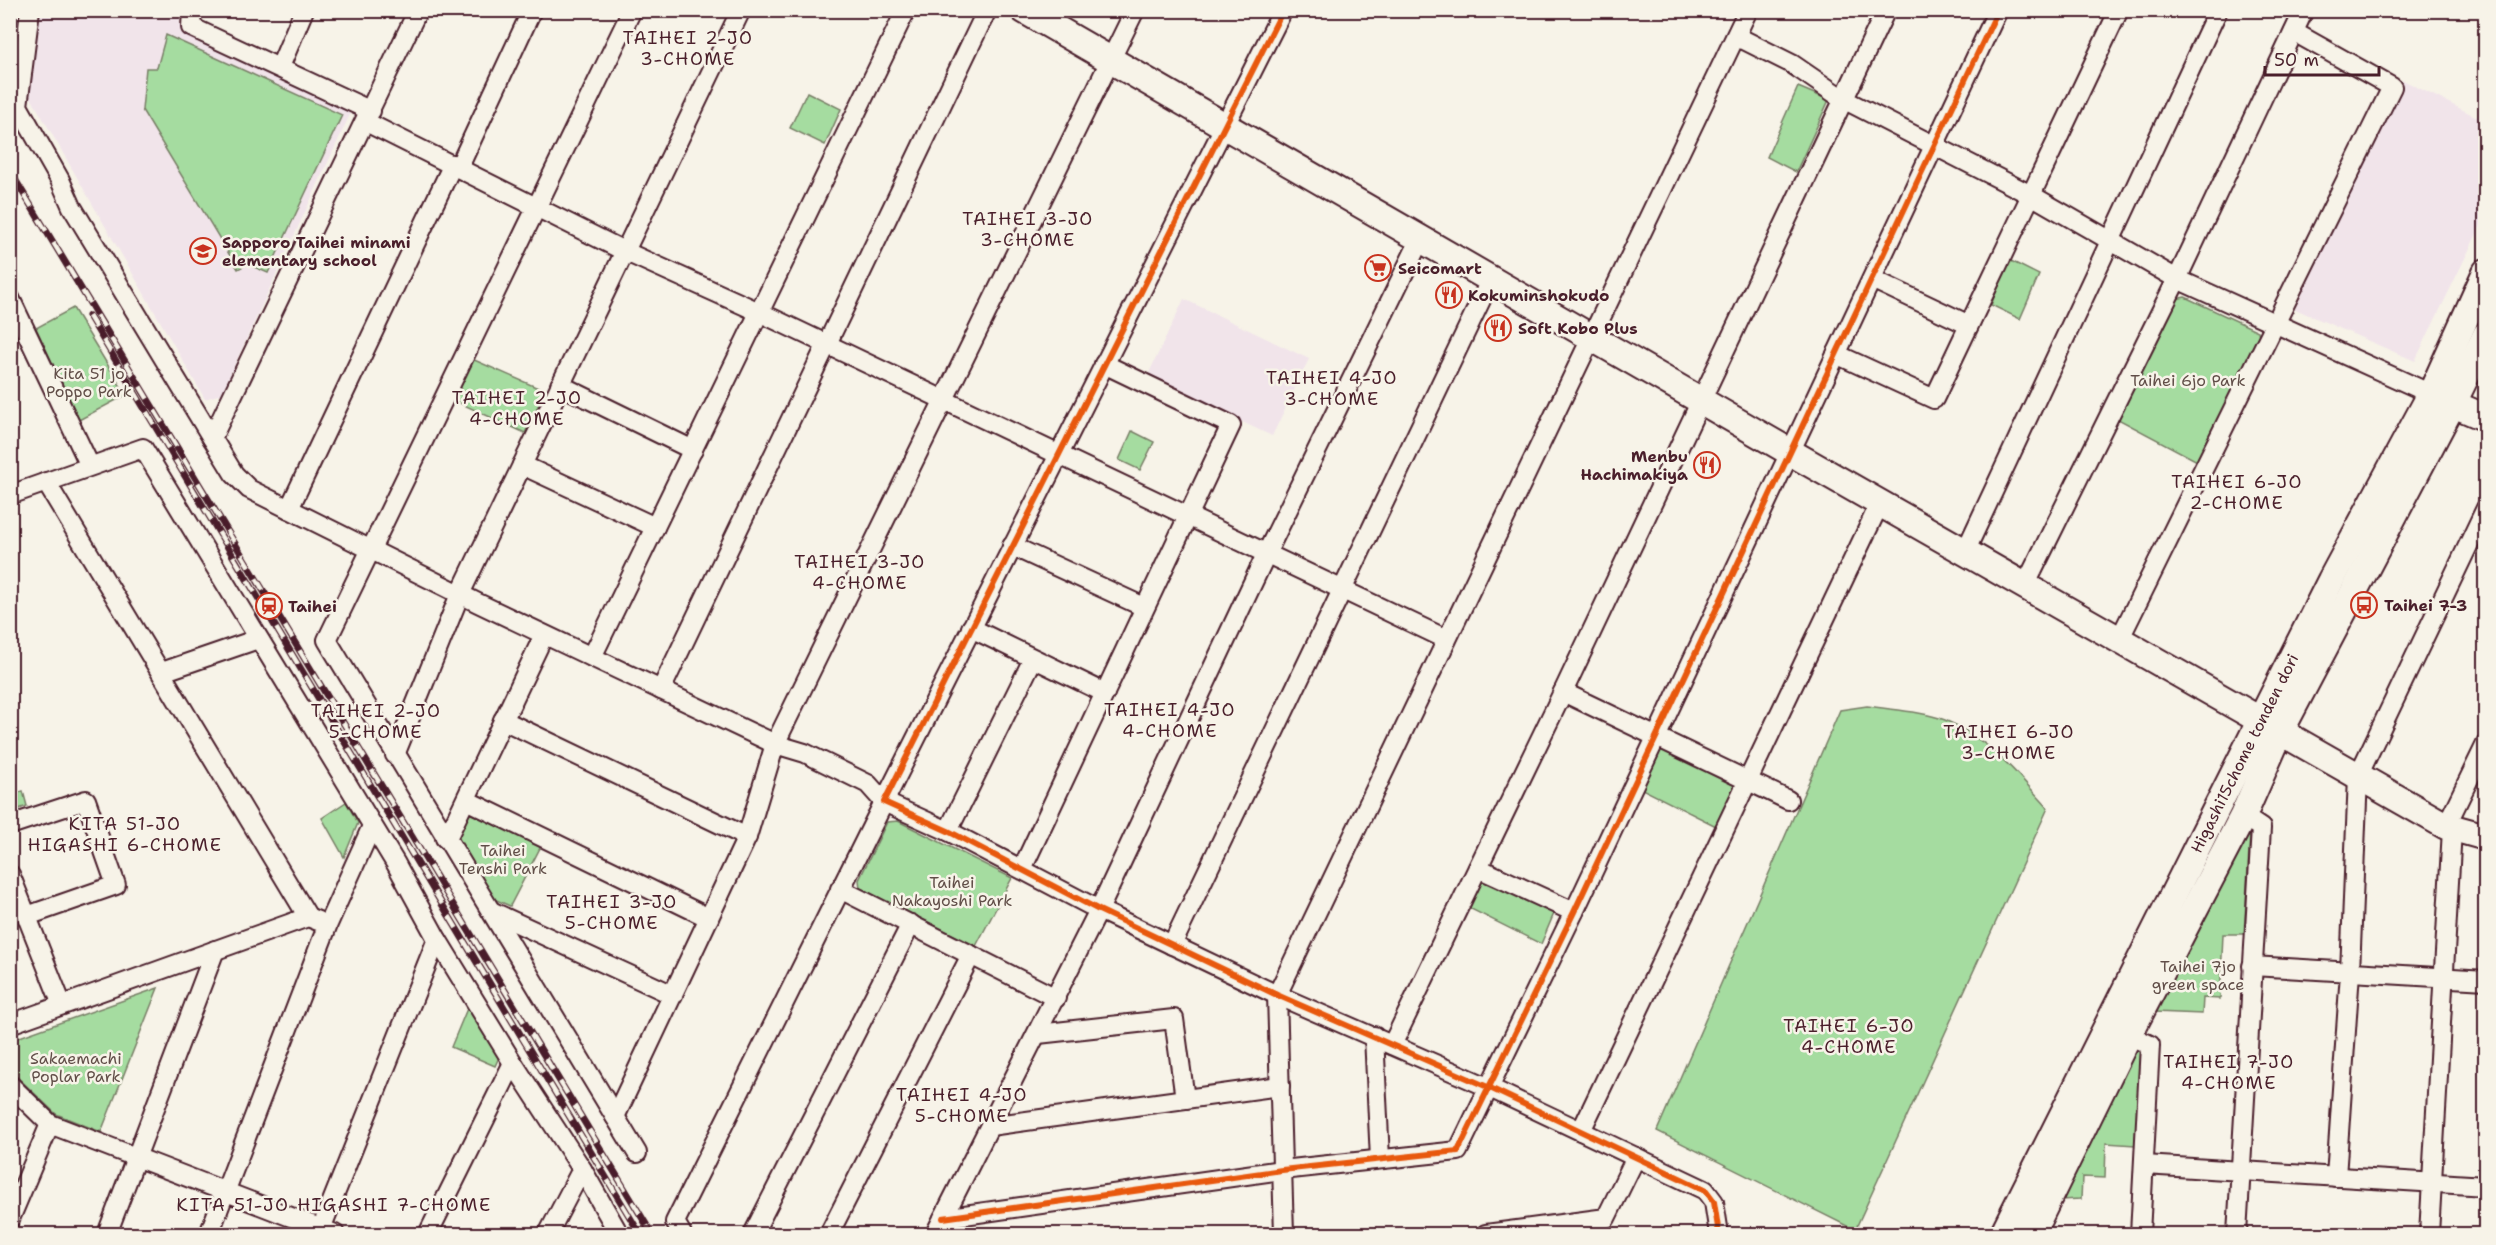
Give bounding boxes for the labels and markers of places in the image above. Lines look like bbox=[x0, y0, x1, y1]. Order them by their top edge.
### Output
place label: Sapporo Taihei minami elementary school bbox=[222, 232, 411, 271]
school or university icon: Sapporo Taihei minami elementary school bbox=[188, 236, 218, 266]
supermarket icon: Seicomart bbox=[1363, 253, 1393, 283]
place label: Seicomart bbox=[1398, 258, 1482, 279]
restaurant icon: Kokuminshokudo bbox=[1434, 280, 1464, 310]
place label: Kokuminshokudo bbox=[1468, 285, 1609, 306]
restaurant icon: Soft Kobo Plus bbox=[1483, 313, 1513, 343]
place label: Soft Kobo Plus bbox=[1518, 318, 1638, 339]
place label: Menbu Hachimakiya bbox=[1581, 446, 1688, 485]
restaurant icon: Menbu Hachimakiya bbox=[1692, 450, 1722, 480]
bus stop icon: Taihei 7-3 bbox=[2349, 590, 2379, 620]
station icon: Taihei bbox=[254, 591, 284, 621]
place label: Taihei 7-3 bbox=[2384, 595, 2467, 616]
place label: Taihei bbox=[288, 596, 337, 617]

